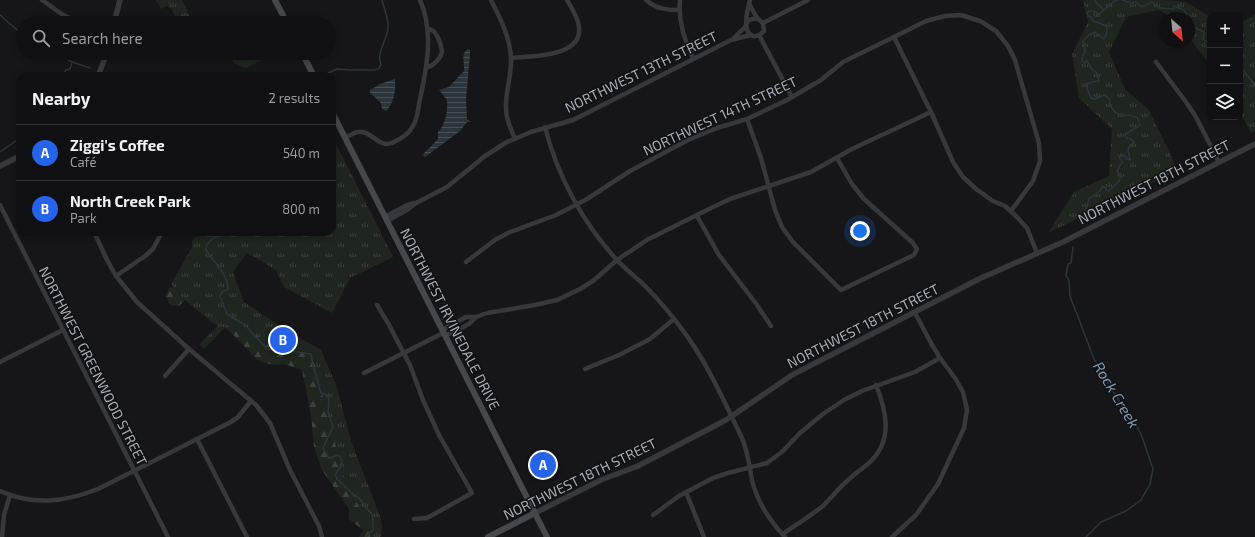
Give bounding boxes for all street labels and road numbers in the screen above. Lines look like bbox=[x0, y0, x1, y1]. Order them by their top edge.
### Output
street label: NORTHWEST 13TH STREET bbox=[562, 27, 720, 116]
street label: NORTHWEST 14TH STREET bbox=[640, 72, 800, 159]
street label: NORTHWEST 18TH STREET bbox=[1075, 136, 1233, 227]
street label: NORTHWEST IRVINEDALE DRIVE bbox=[397, 225, 504, 412]
street label: NORTHWEST GREENWOOD STREET bbox=[36, 263, 151, 468]
street label: NORTHWEST 18TH STREET bbox=[784, 280, 942, 371]
street label: NORTHWEST 18TH STREET bbox=[500, 434, 659, 523]

